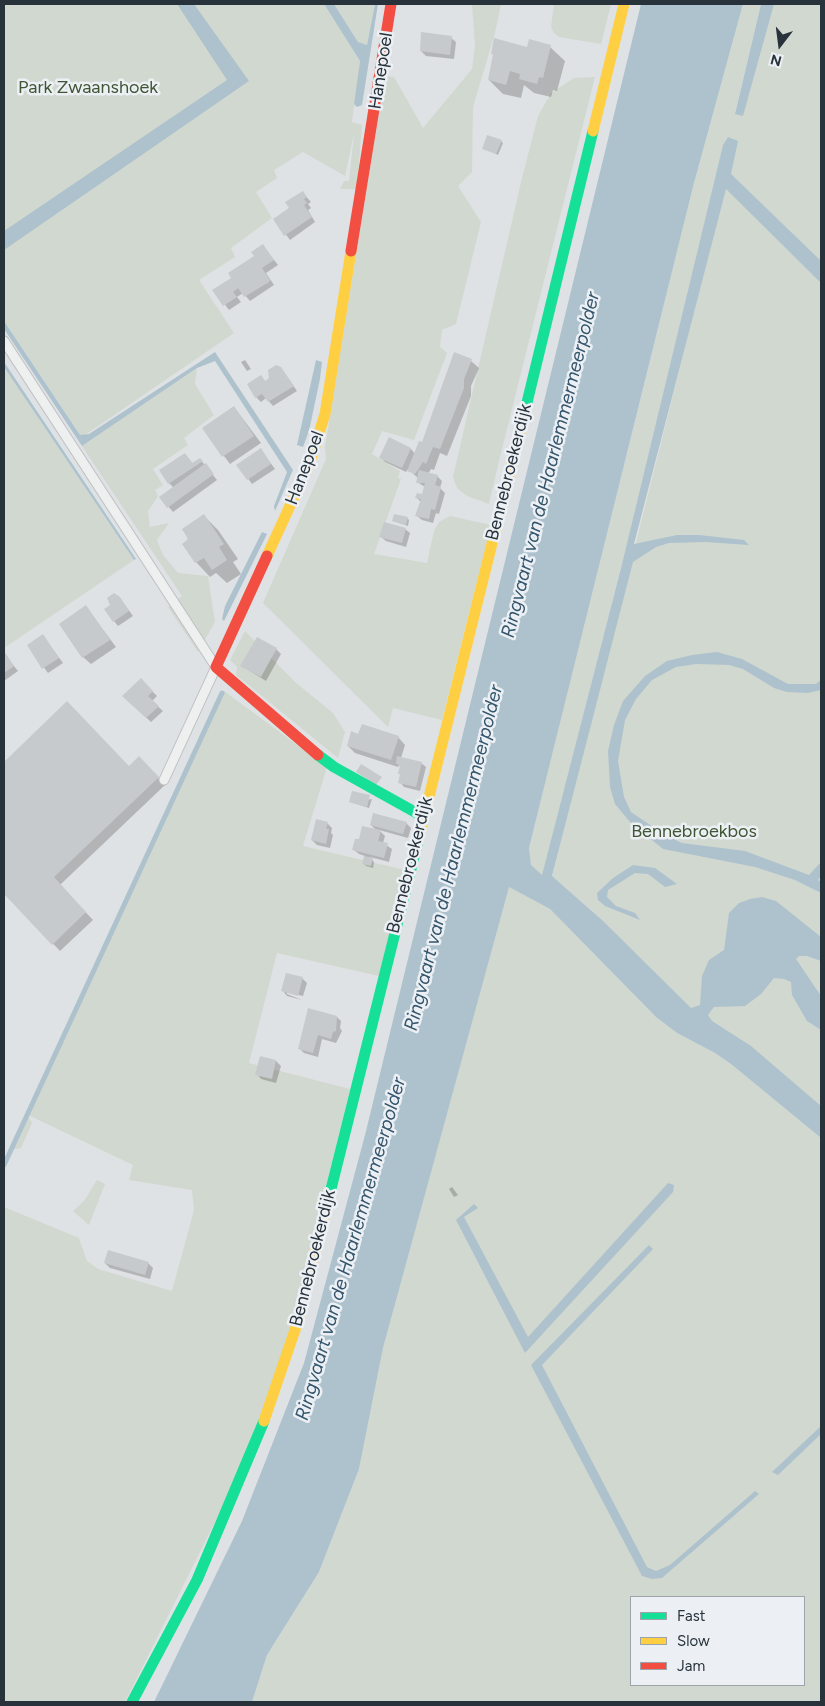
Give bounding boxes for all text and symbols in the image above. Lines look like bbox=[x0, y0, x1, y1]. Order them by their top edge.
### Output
north arrow bbox=[755, 20, 805, 70]
street label: Hanepoel bbox=[364, 31, 398, 111]
text: N bbox=[769, 50, 783, 70]
park label: Park Zwaanshoek bbox=[18, 77, 158, 99]
water label: Ringvaart van de Haarlemmermeerpolder bbox=[497, 290, 605, 640]
street label: Bennebroekerdijk bbox=[482, 401, 536, 543]
street label: Hanepoel bbox=[281, 428, 329, 508]
water label: Ringvaart van de Haarlemmermeerpolder bbox=[400, 683, 508, 1033]
street label: Bennebroekerdijk bbox=[383, 794, 437, 936]
park label: Bennebroekbos bbox=[631, 821, 757, 843]
water label: Ringvaart van de Haarlemmermeerpolder bbox=[291, 1075, 411, 1423]
street label: Bennebroekerdijk bbox=[286, 1187, 340, 1329]
legend bbox=[630, 1596, 805, 1686]
text: Fast bbox=[677, 1607, 705, 1625]
text: Slow bbox=[677, 1632, 710, 1650]
text: Jam bbox=[677, 1657, 705, 1675]

